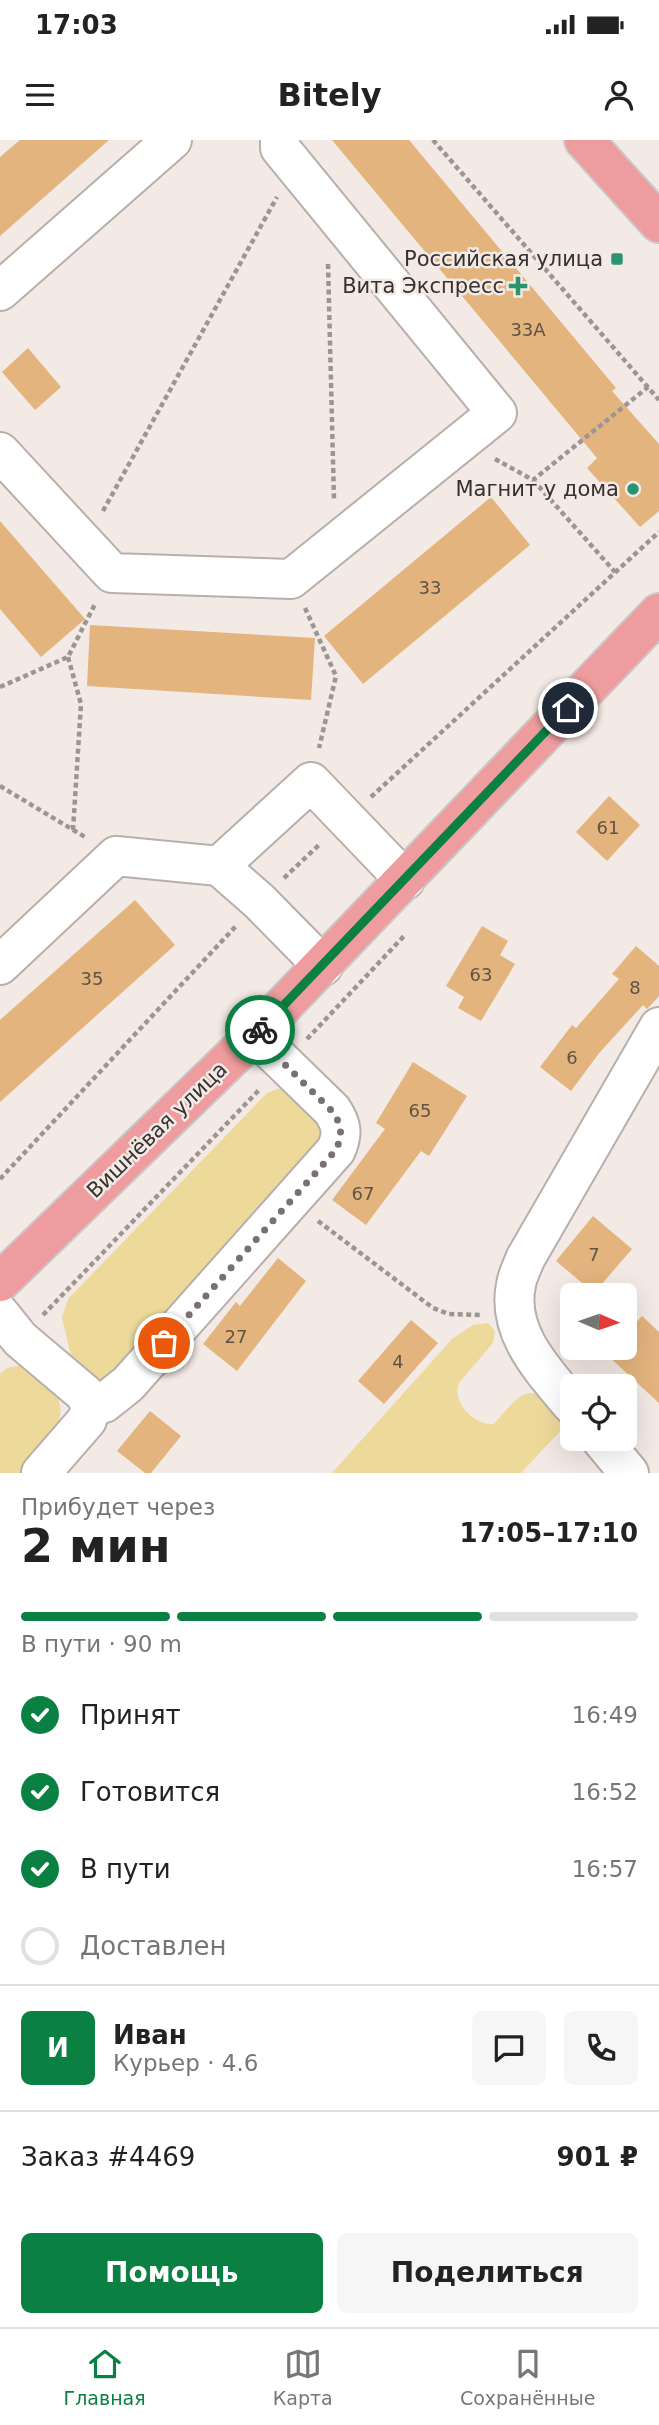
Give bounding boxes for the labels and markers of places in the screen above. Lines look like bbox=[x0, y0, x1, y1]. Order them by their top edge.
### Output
place label: Российская улица bbox=[404, 247, 603, 271]
marker: Российская улица bbox=[609, 251, 625, 267]
place label: Вита Экспресс bbox=[342, 274, 504, 298]
marker: Вита Экспресс bbox=[510, 278, 526, 294]
place label: Магнит у дома bbox=[456, 477, 619, 501]
marker: Магнит у дома bbox=[625, 481, 641, 497]
pin bbox=[538, 678, 598, 738]
pin bbox=[134, 1313, 194, 1373]

